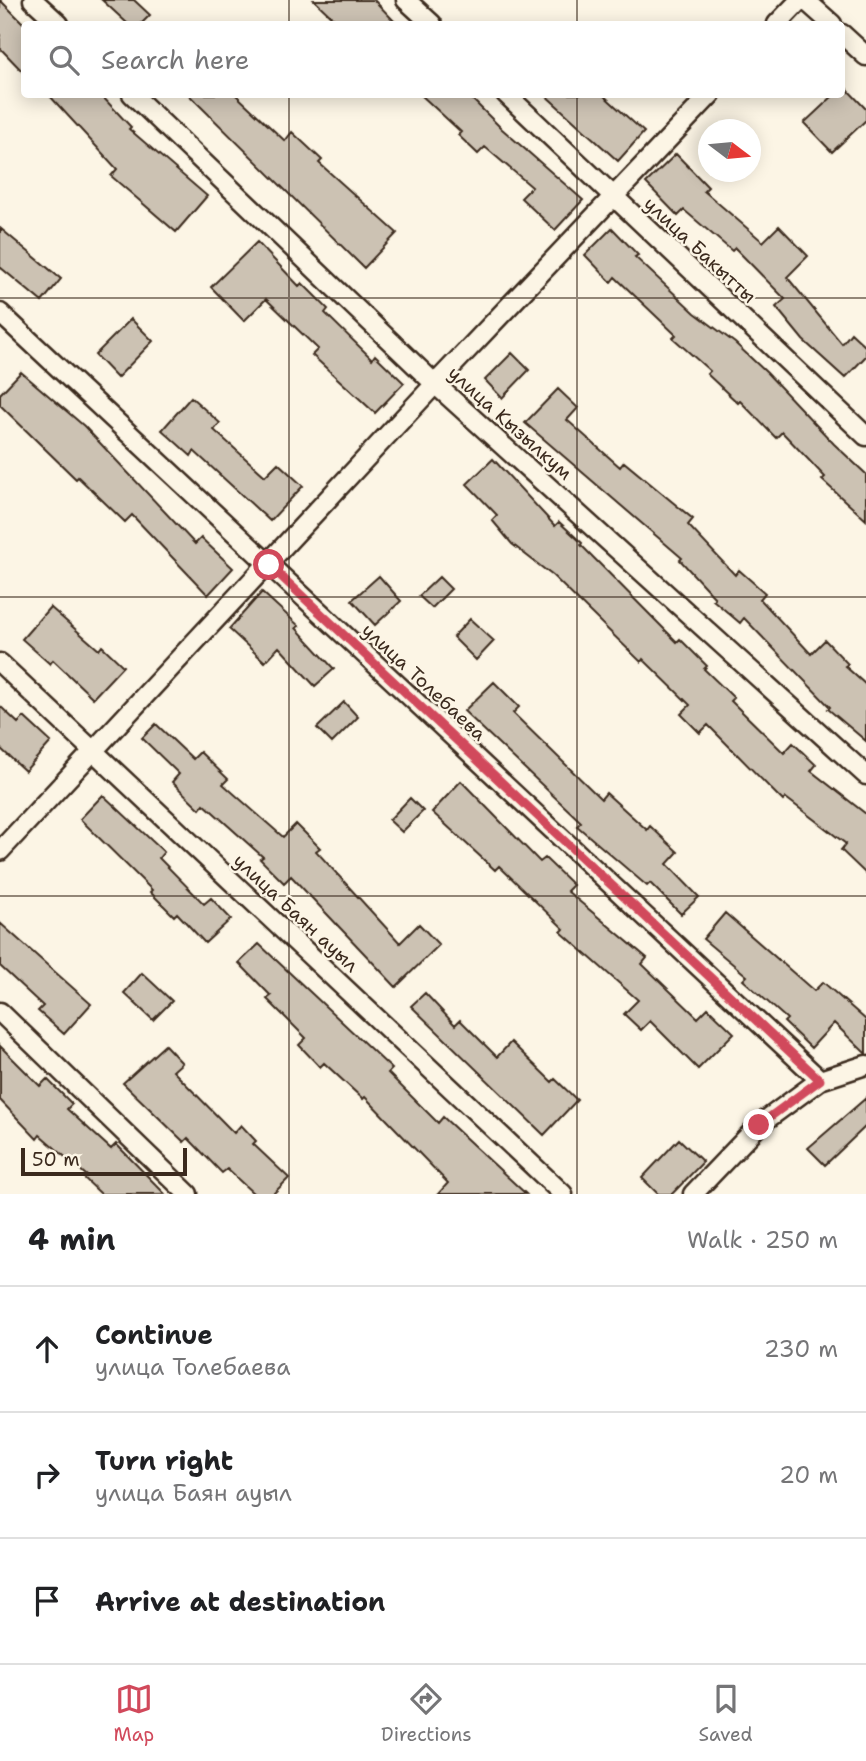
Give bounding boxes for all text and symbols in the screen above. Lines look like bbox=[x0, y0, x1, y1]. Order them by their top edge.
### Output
search box bbox=[21, 21, 845, 98]
icon: search bbox=[45, 41, 83, 79]
text: Search here bbox=[101, 42, 250, 77]
north arrow bbox=[698, 119, 761, 182]
street label: улица Бакытты bbox=[638, 191, 762, 309]
street label: улица Кызылкум bbox=[443, 361, 577, 486]
route start bbox=[253, 549, 284, 580]
street label: улица Толебаева bbox=[356, 618, 492, 746]
street label: улица Баян ауыл bbox=[228, 848, 364, 978]
route end bbox=[743, 1109, 774, 1140]
scale bar bbox=[21, 1145, 187, 1177]
text: 50 m bbox=[32, 1147, 80, 1172]
text: 4 min bbox=[28, 1219, 115, 1260]
text: Walk · 250 m bbox=[687, 1225, 838, 1255]
text: Continue bbox=[95, 1317, 213, 1352]
icon: ahead bbox=[28, 1330, 66, 1368]
text: 230 m bbox=[764, 1334, 838, 1364]
text: улица Толебаева bbox=[95, 1352, 290, 1382]
text: Turn right bbox=[95, 1443, 233, 1478]
icon: right bbox=[28, 1456, 66, 1494]
text: 20 m bbox=[779, 1460, 838, 1490]
text: улица Баян ауыл bbox=[95, 1478, 292, 1508]
icon: arrive bbox=[28, 1582, 66, 1620]
text: Arrive at destination bbox=[95, 1584, 385, 1619]
tab: Map bbox=[113, 1680, 154, 1747]
tab: Directions bbox=[381, 1680, 472, 1747]
tab: Saved bbox=[699, 1680, 753, 1747]

